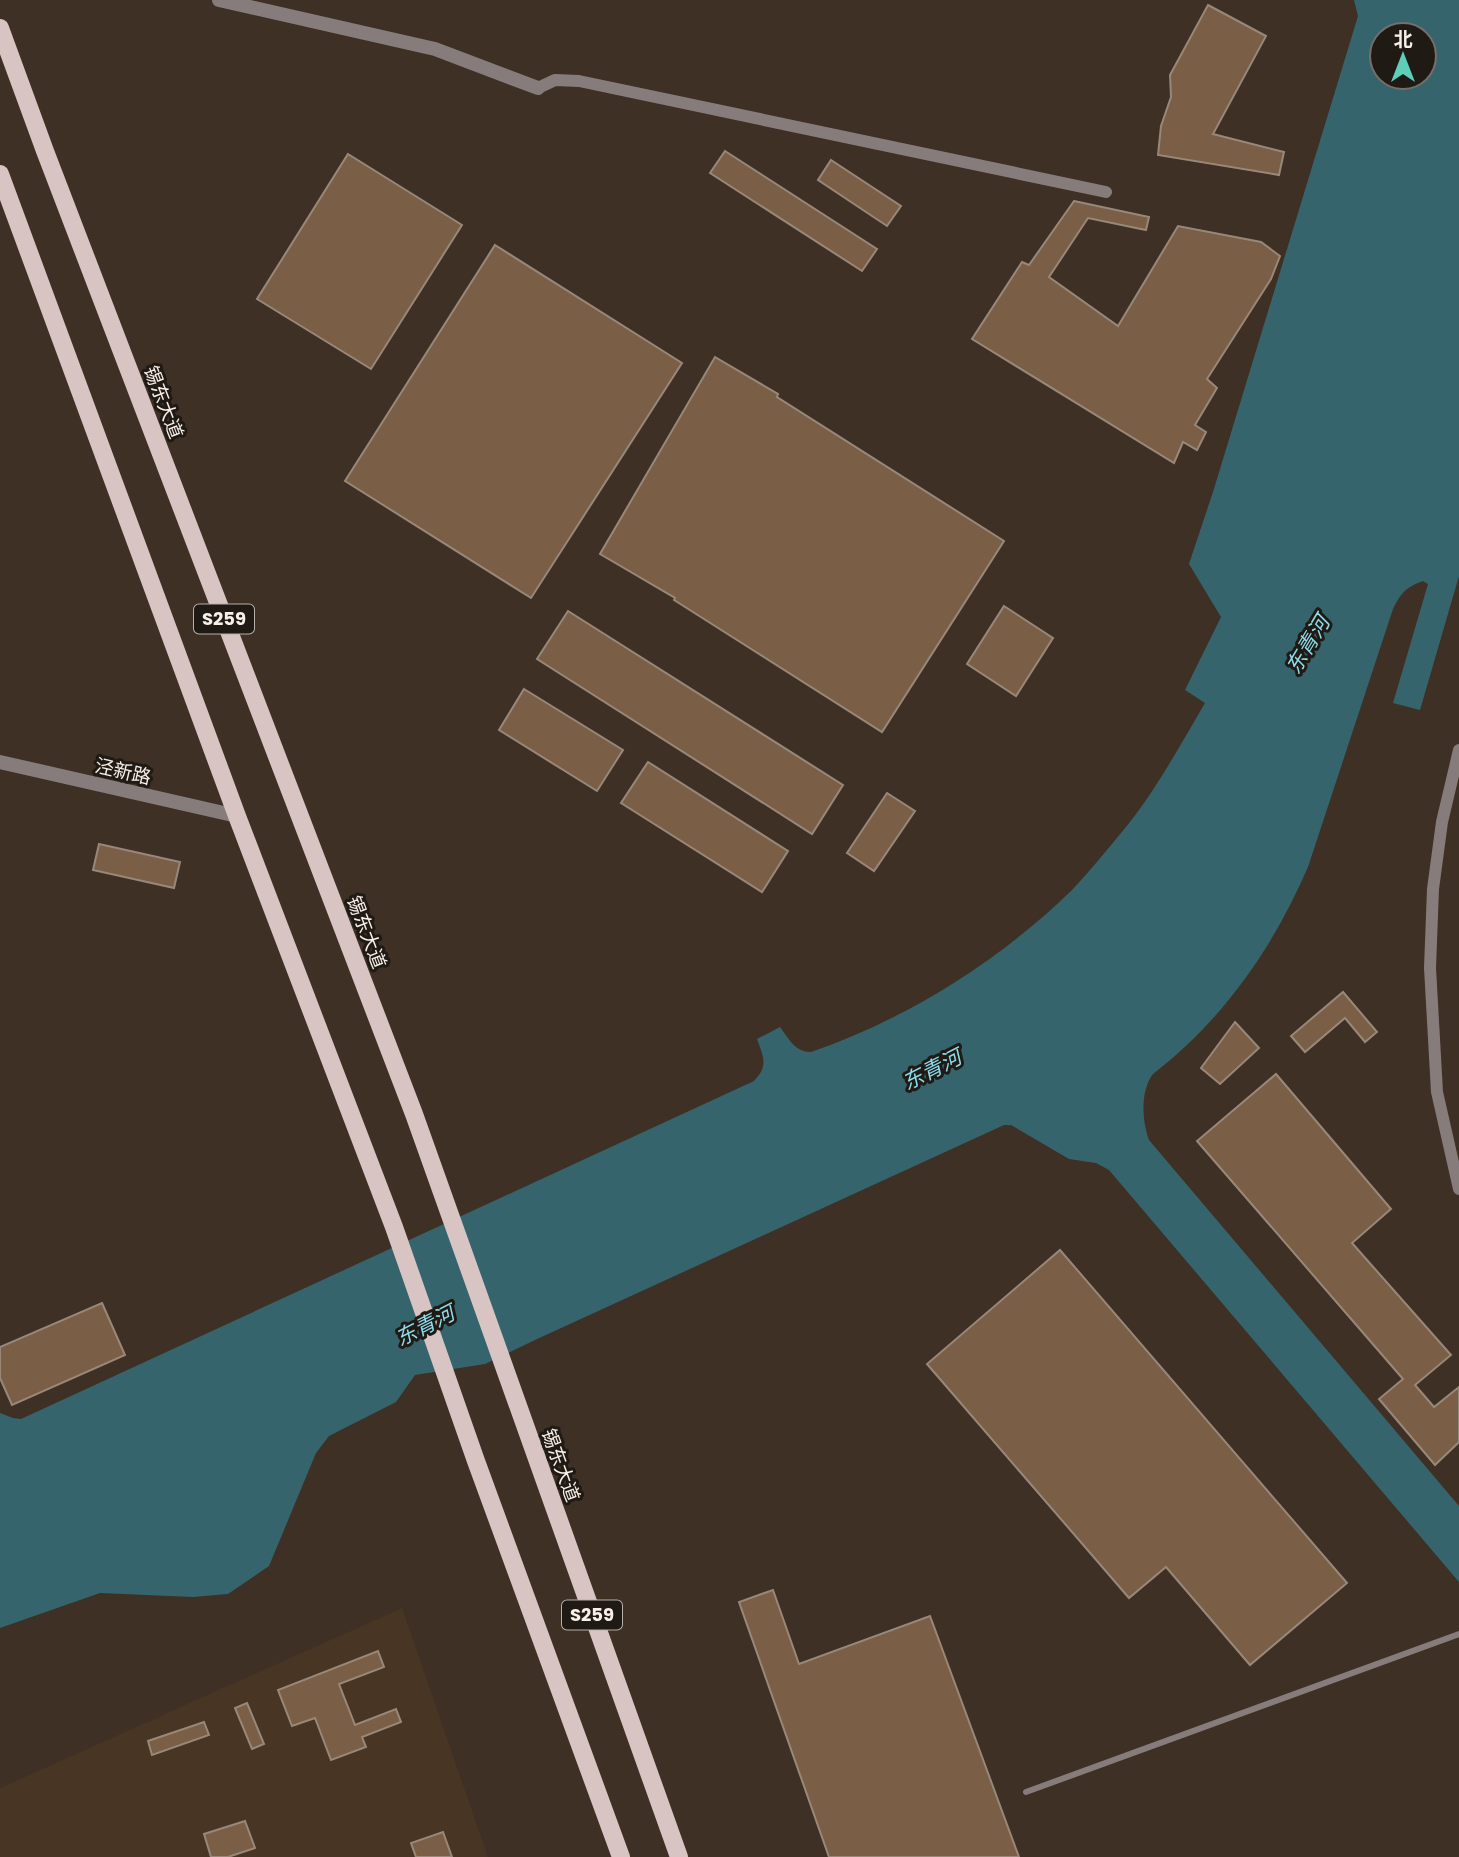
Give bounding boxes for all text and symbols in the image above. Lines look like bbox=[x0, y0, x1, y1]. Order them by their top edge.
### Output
north arrow bbox=[1368, 21, 1438, 91]
text: 北 bbox=[1393, 26, 1413, 53]
street label: 锡东大道 bbox=[137, 362, 190, 443]
road number: S259 bbox=[194, 604, 254, 634]
water label: 东青河 bbox=[1279, 607, 1338, 679]
street label: 泾新路 bbox=[92, 752, 154, 791]
street label: 锡东大道 bbox=[340, 892, 393, 973]
water label: 东青河 bbox=[897, 1041, 970, 1097]
water label: 东青河 bbox=[390, 1297, 463, 1353]
street label: 锡东大道 bbox=[535, 1425, 586, 1506]
road number: S259 bbox=[562, 1600, 622, 1630]

